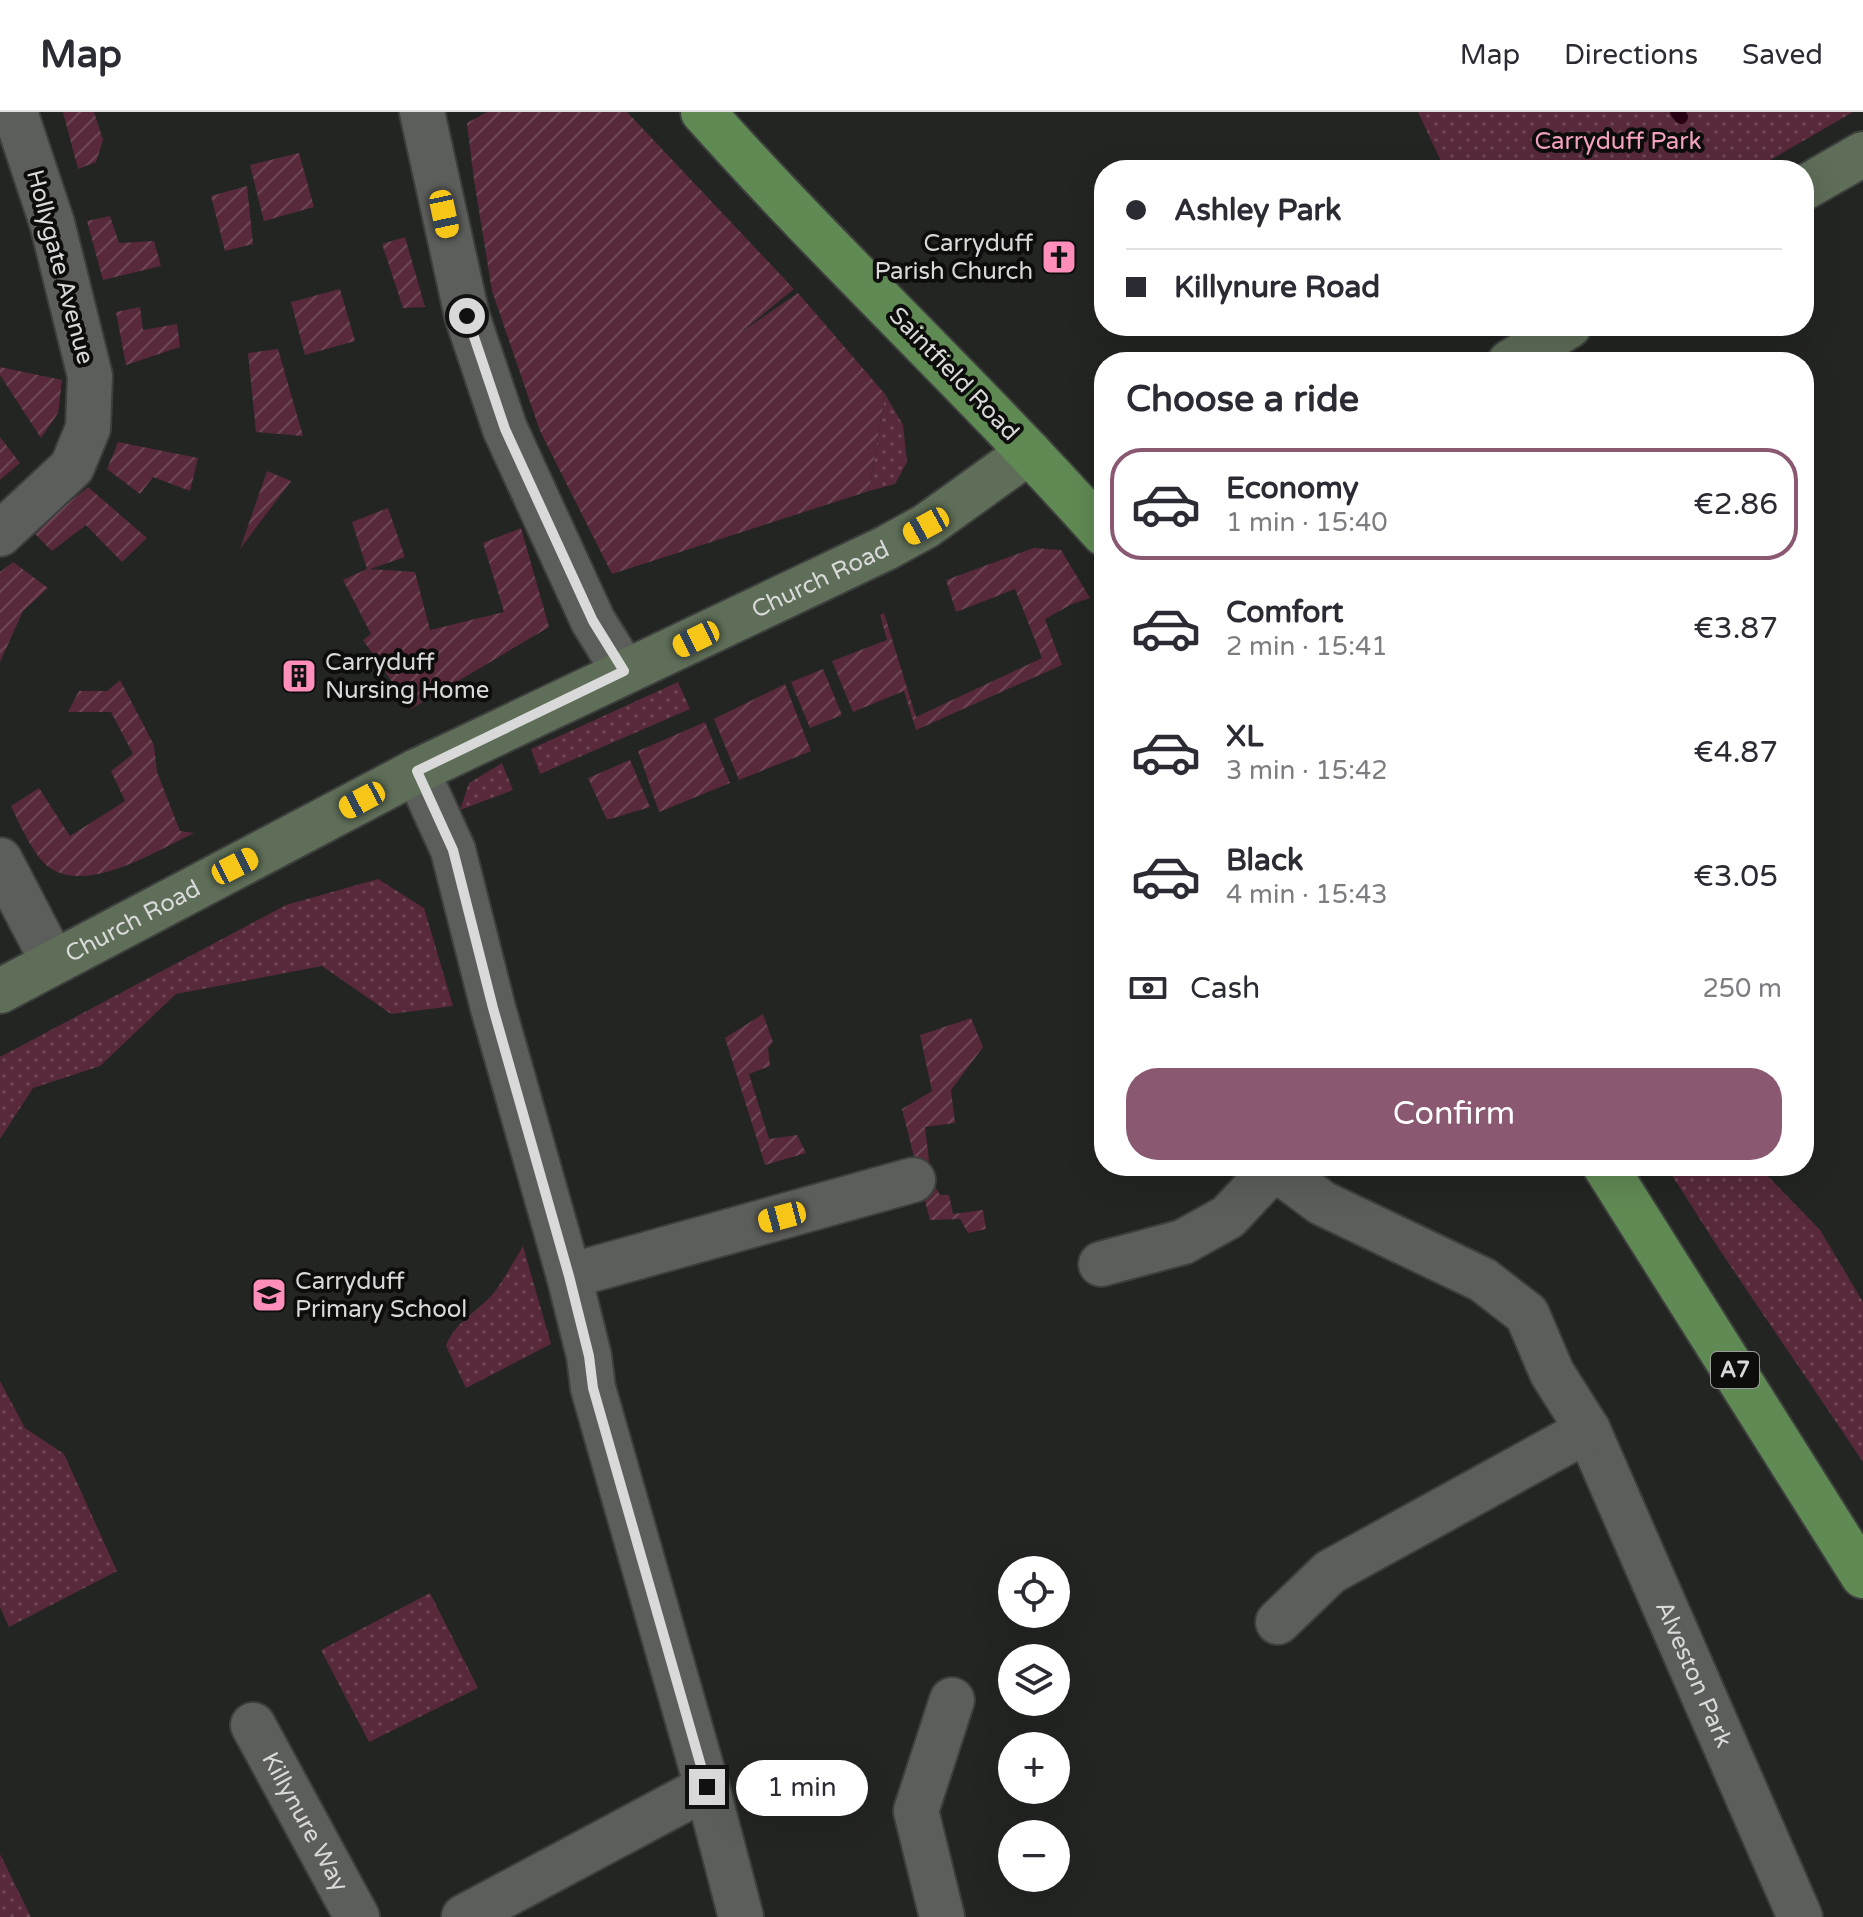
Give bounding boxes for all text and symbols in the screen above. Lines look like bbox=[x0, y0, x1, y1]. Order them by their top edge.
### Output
text: Map bbox=[40, 32, 122, 78]
text: Map bbox=[1460, 38, 1520, 72]
text: Directions bbox=[1564, 38, 1698, 72]
text: Saved bbox=[1742, 38, 1823, 72]
park label: Carryduff Park bbox=[1534, 127, 1702, 156]
street label: Hollygate Avenue bbox=[20, 167, 100, 367]
car bbox=[427, 188, 461, 240]
text: Ashley Park bbox=[1174, 192, 1341, 229]
place label: Carryduff Parish Church bbox=[874, 229, 1033, 286]
church icon: Carryduff Parish Church bbox=[1040, 238, 1078, 276]
text: Killynure Road bbox=[1174, 269, 1380, 306]
route start bbox=[449, 298, 485, 334]
street label: Saintfield Road bbox=[883, 301, 1025, 447]
text: Choose a ride bbox=[1126, 378, 1359, 421]
icon: car bbox=[1130, 468, 1202, 540]
text: Economy bbox=[1226, 470, 1359, 507]
text: €2.86 bbox=[1693, 486, 1778, 523]
car bbox=[899, 504, 953, 548]
text: 1 min · 15:40 bbox=[1226, 507, 1388, 538]
street label: Church Road bbox=[747, 534, 894, 624]
icon: car bbox=[1130, 592, 1202, 664]
text: Comfort bbox=[1226, 594, 1344, 631]
text: €3.87 bbox=[1693, 610, 1778, 647]
car bbox=[669, 618, 723, 660]
text: 2 min · 15:41 bbox=[1226, 631, 1388, 662]
place label: Carryduff Nursing Home bbox=[325, 648, 489, 705]
building icon: Carryduff Nursing Home bbox=[280, 657, 318, 695]
icon: car bbox=[1130, 716, 1202, 788]
text: XL bbox=[1226, 718, 1263, 755]
text: €4.87 bbox=[1693, 734, 1778, 771]
text: 3 min · 15:42 bbox=[1226, 755, 1388, 786]
car bbox=[335, 778, 389, 822]
icon: car bbox=[1130, 840, 1202, 912]
text: Black bbox=[1226, 842, 1303, 879]
car bbox=[208, 844, 262, 888]
text: €3.05 bbox=[1693, 858, 1778, 895]
street label: Church Road bbox=[60, 873, 205, 969]
text: 4 min · 15:43 bbox=[1226, 879, 1388, 910]
icon: cash bbox=[1126, 966, 1170, 1010]
text: Cash bbox=[1190, 970, 1260, 1007]
text: 250 m bbox=[1702, 973, 1782, 1004]
button: Confirm bbox=[1126, 1068, 1782, 1160]
car bbox=[756, 1199, 808, 1235]
place label: Carryduff Primary School bbox=[295, 1267, 467, 1324]
school or university icon: Carryduff Primary School bbox=[250, 1276, 288, 1314]
road number: A7 bbox=[1711, 1352, 1759, 1388]
map controls bbox=[998, 1556, 1070, 1892]
button: locate bbox=[998, 1556, 1070, 1628]
street label: Alveston Park bbox=[1650, 1596, 1739, 1752]
button: layers bbox=[998, 1644, 1070, 1716]
button: + bbox=[998, 1732, 1070, 1804]
street label: Killynure Way bbox=[256, 1747, 355, 1897]
callout: 1 min bbox=[735, 1759, 867, 1815]
route end bbox=[689, 1769, 725, 1805]
text: 1 min bbox=[767, 1772, 837, 1803]
button: − bbox=[998, 1820, 1070, 1892]

